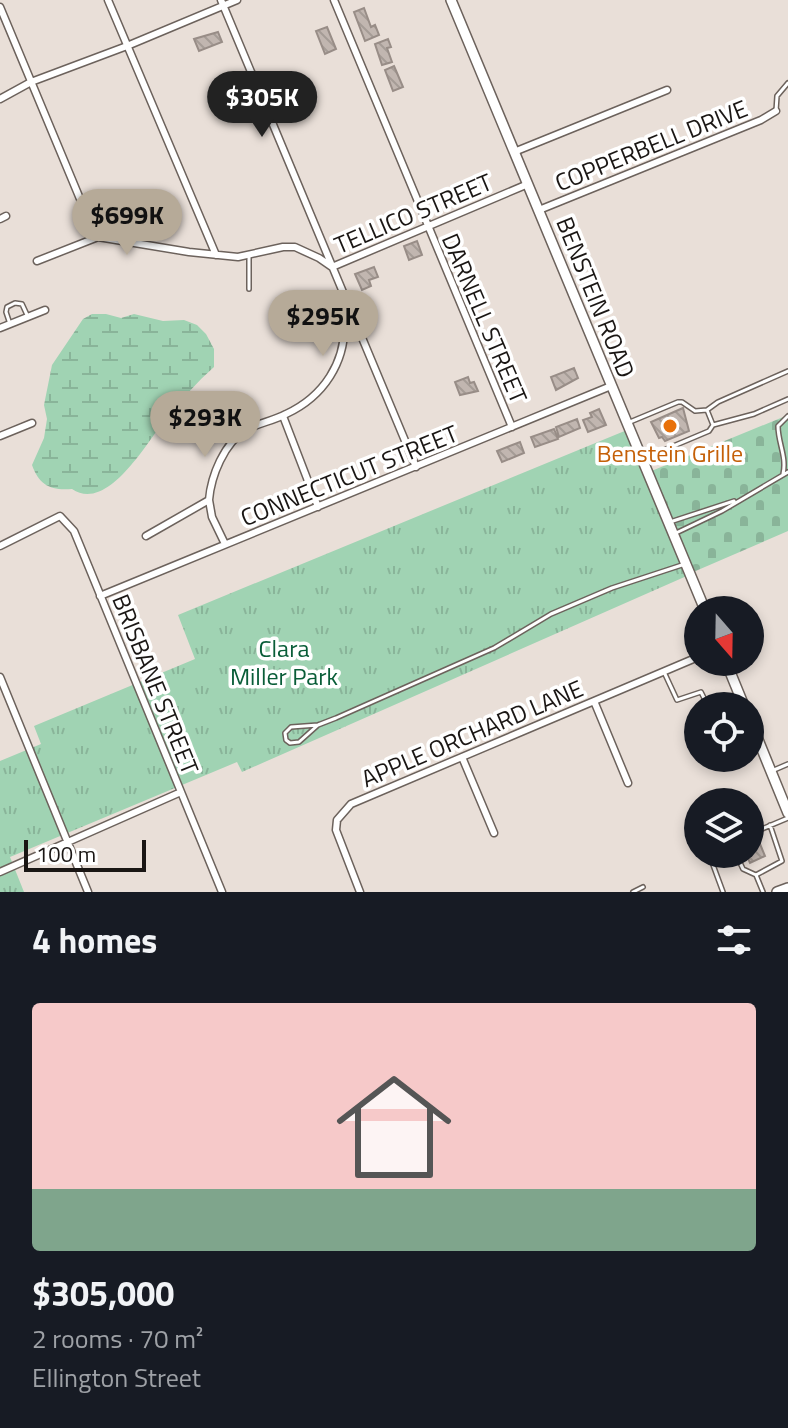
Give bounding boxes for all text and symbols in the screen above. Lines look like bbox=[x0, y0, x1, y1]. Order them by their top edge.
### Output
pin: $305K bbox=[206, 71, 318, 139]
text: $305K bbox=[225, 77, 299, 116]
street label: COPPERBELL DRIVE bbox=[549, 90, 753, 200]
street label: TELLICO STREET bbox=[329, 163, 498, 262]
pin: $699K bbox=[71, 189, 183, 257]
text: $699K bbox=[90, 195, 164, 234]
street label: BENSTEIN ROAD bbox=[547, 211, 645, 383]
street label: DARNELL STREET bbox=[433, 227, 537, 409]
pin: $295K bbox=[267, 290, 379, 358]
text: $295K bbox=[286, 296, 360, 335]
pin: $293K bbox=[149, 391, 261, 459]
text: $293K bbox=[168, 397, 242, 436]
street label: CONNECTICUT STREET bbox=[235, 415, 464, 535]
marker: Benstein Grille bbox=[661, 417, 679, 435]
place label: Benstein Grille bbox=[597, 435, 743, 471]
street label: BRISBANE STREET bbox=[103, 588, 209, 780]
north arrow bbox=[684, 596, 764, 676]
map controls bbox=[684, 596, 764, 868]
park label: Clara Miller Park bbox=[230, 630, 339, 694]
street label: APPLE ORCHARD LANE bbox=[355, 670, 589, 796]
button: locate bbox=[684, 692, 764, 772]
button: layers bbox=[684, 788, 764, 868]
scale bar bbox=[24, 836, 146, 872]
text: 100 m bbox=[36, 837, 96, 871]
text: 4 homes bbox=[32, 914, 157, 966]
icon: filters bbox=[712, 918, 756, 962]
icon: home bbox=[322, 1055, 466, 1199]
text: $305,000 bbox=[32, 1267, 174, 1319]
text: 2 rooms · 70 m² bbox=[32, 1319, 203, 1358]
text: Ellington Street bbox=[32, 1358, 201, 1397]

